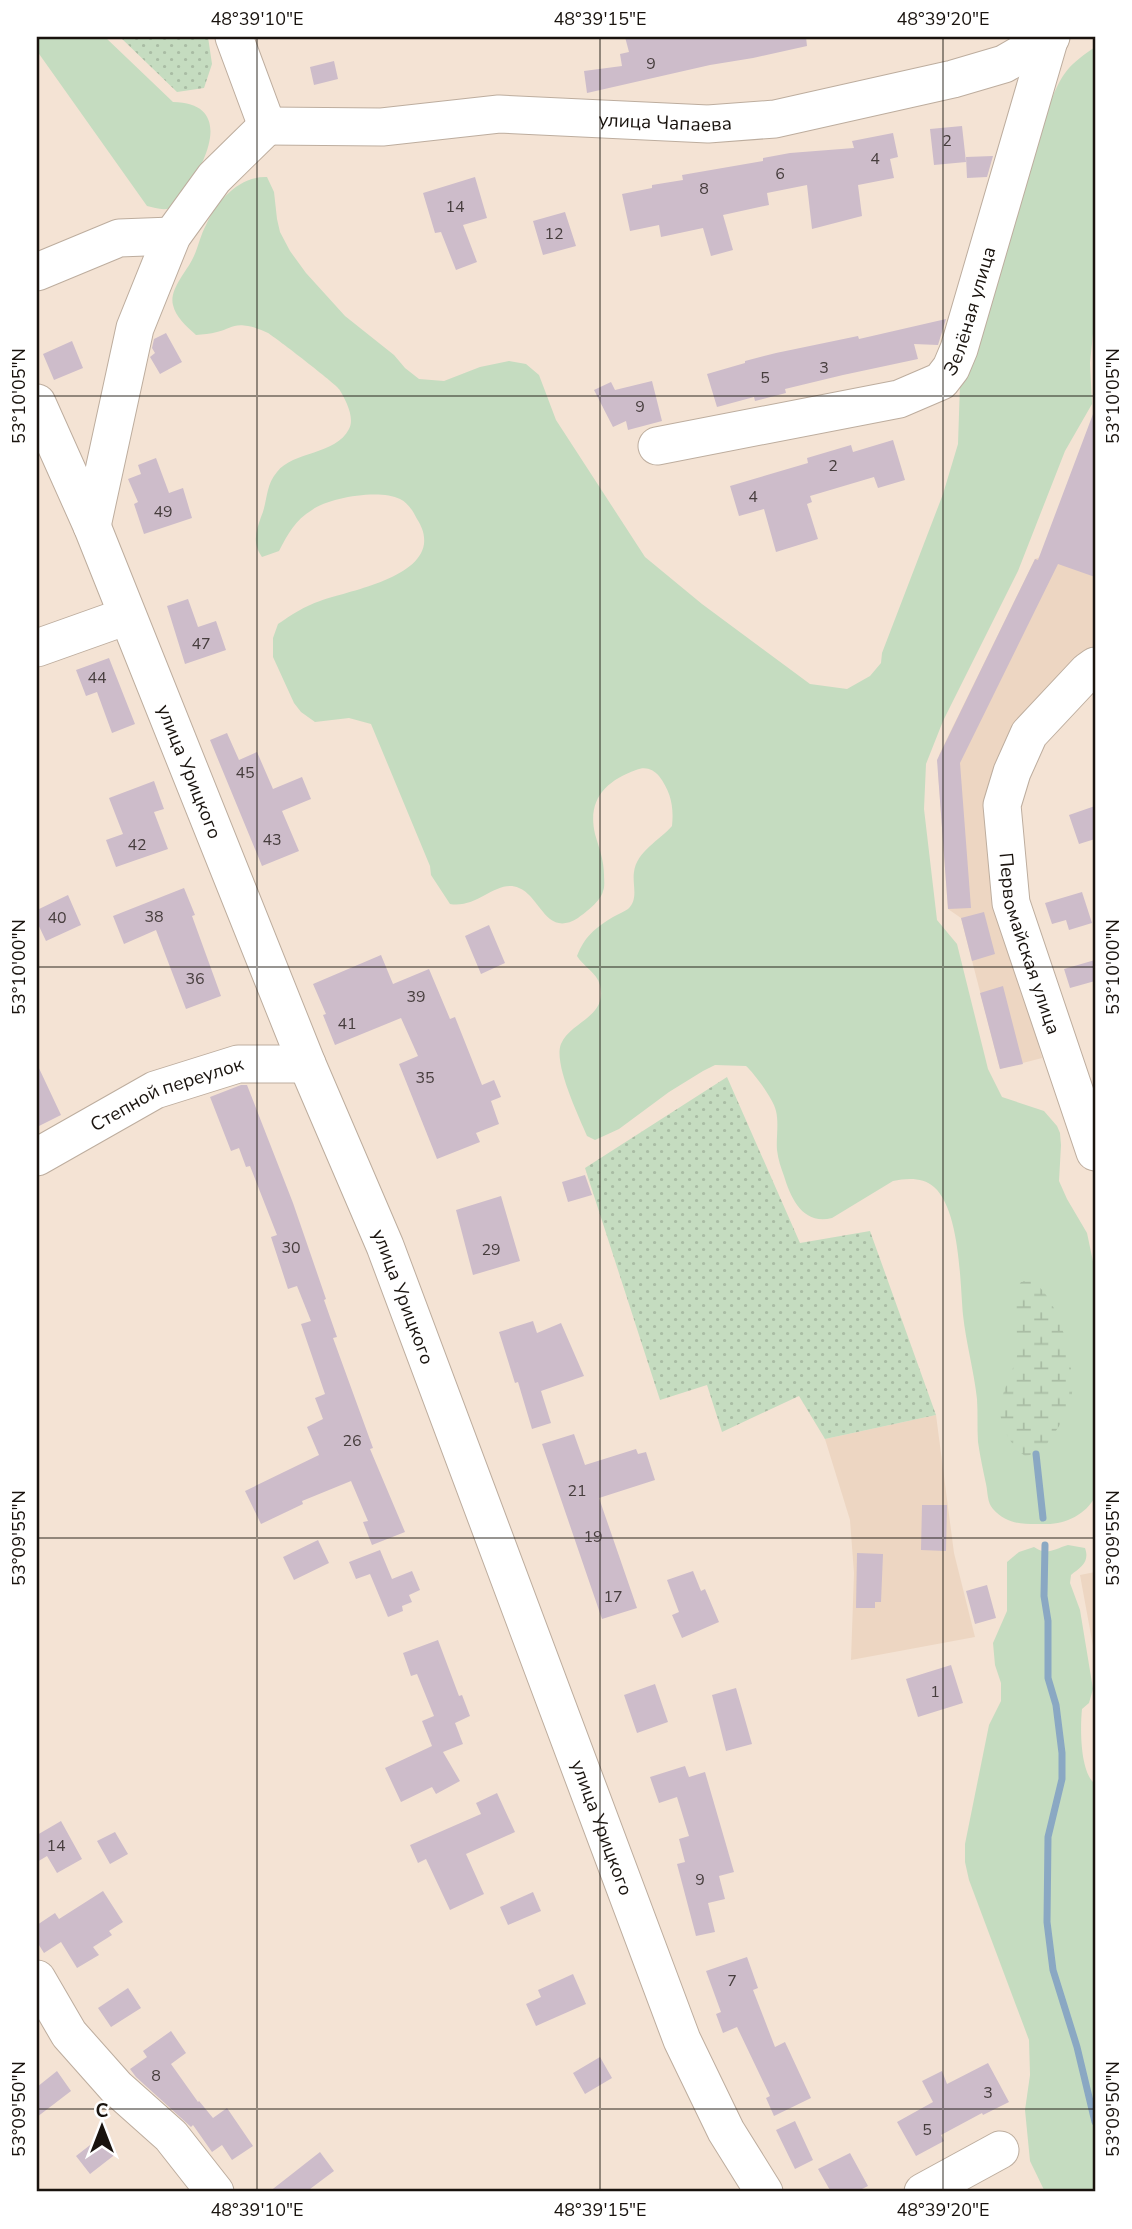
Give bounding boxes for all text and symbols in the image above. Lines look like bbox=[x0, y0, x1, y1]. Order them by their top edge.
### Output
text: 48°39'10"E bbox=[211, 7, 304, 31]
text: 48°39'15"E bbox=[554, 7, 647, 31]
text: 48°39'20"E bbox=[897, 7, 990, 31]
house number: 9 bbox=[646, 53, 656, 75]
street label: улица Чапаева bbox=[598, 107, 733, 138]
house number: 2 bbox=[942, 130, 952, 152]
house number: 4 bbox=[870, 148, 880, 170]
house number: 6 bbox=[775, 163, 785, 185]
house number: 8 bbox=[699, 178, 709, 200]
house number: 14 bbox=[445, 196, 465, 218]
house number: 12 bbox=[544, 223, 564, 245]
street label: Зелёная улица bbox=[938, 243, 1002, 381]
text: 53°10'05"N bbox=[7, 348, 31, 444]
text: 53°10'05"N bbox=[1101, 348, 1125, 444]
house number: 3 bbox=[819, 357, 829, 379]
house number: 5 bbox=[760, 367, 770, 389]
house number: 9 bbox=[635, 396, 645, 418]
house number: 2 bbox=[828, 455, 838, 477]
house number: 4 bbox=[748, 486, 758, 508]
house number: 49 bbox=[153, 501, 173, 523]
house number: 47 bbox=[191, 633, 211, 655]
house number: 44 bbox=[87, 667, 107, 689]
street label: улица Урицкого bbox=[151, 701, 228, 843]
house number: 45 bbox=[235, 762, 255, 784]
house number: 43 bbox=[262, 829, 282, 851]
house number: 42 bbox=[127, 834, 147, 856]
street label: Первомайская улица bbox=[992, 851, 1066, 1038]
house number: 38 bbox=[144, 906, 164, 928]
house number: 40 bbox=[47, 907, 67, 929]
text: 53°10'00"N bbox=[7, 919, 31, 1015]
text: 53°10'00"N bbox=[1101, 919, 1125, 1015]
house number: 36 bbox=[185, 968, 205, 990]
house number: 39 bbox=[406, 986, 426, 1008]
house number: 41 bbox=[337, 1013, 357, 1035]
street label: Степной переулок bbox=[86, 1051, 247, 1138]
house number: 35 bbox=[415, 1067, 435, 1089]
street label: улица Урицкого bbox=[365, 1225, 440, 1368]
house number: 30 bbox=[281, 1237, 301, 1259]
house number: 29 bbox=[481, 1239, 501, 1261]
house number: 26 bbox=[342, 1430, 362, 1452]
house number: 21 bbox=[567, 1480, 587, 1502]
text: 53°09'55"N bbox=[7, 1490, 31, 1586]
text: 53°09'55"N bbox=[1101, 1490, 1125, 1586]
house number: 19 bbox=[583, 1526, 603, 1548]
house number: 17 bbox=[603, 1586, 623, 1608]
house number: 1 bbox=[930, 1681, 940, 1703]
street label: улица Урицкого bbox=[564, 1756, 639, 1899]
house number: 14 bbox=[46, 1835, 66, 1857]
house number: 9 bbox=[695, 1869, 705, 1891]
house number: 7 bbox=[727, 1970, 737, 1992]
text: 53°09'50"N bbox=[7, 2061, 31, 2157]
text: 53°09'50"N bbox=[1101, 2061, 1125, 2157]
house number: 8 bbox=[151, 2065, 161, 2087]
house number: 3 bbox=[983, 2082, 993, 2104]
north arrow bbox=[66, 2092, 136, 2162]
text: С bbox=[96, 2098, 109, 2124]
house number: 5 bbox=[922, 2119, 932, 2141]
text: 48°39'10"E bbox=[211, 2198, 304, 2222]
text: 48°39'15"E bbox=[554, 2198, 647, 2222]
text: 48°39'20"E bbox=[897, 2198, 990, 2222]

